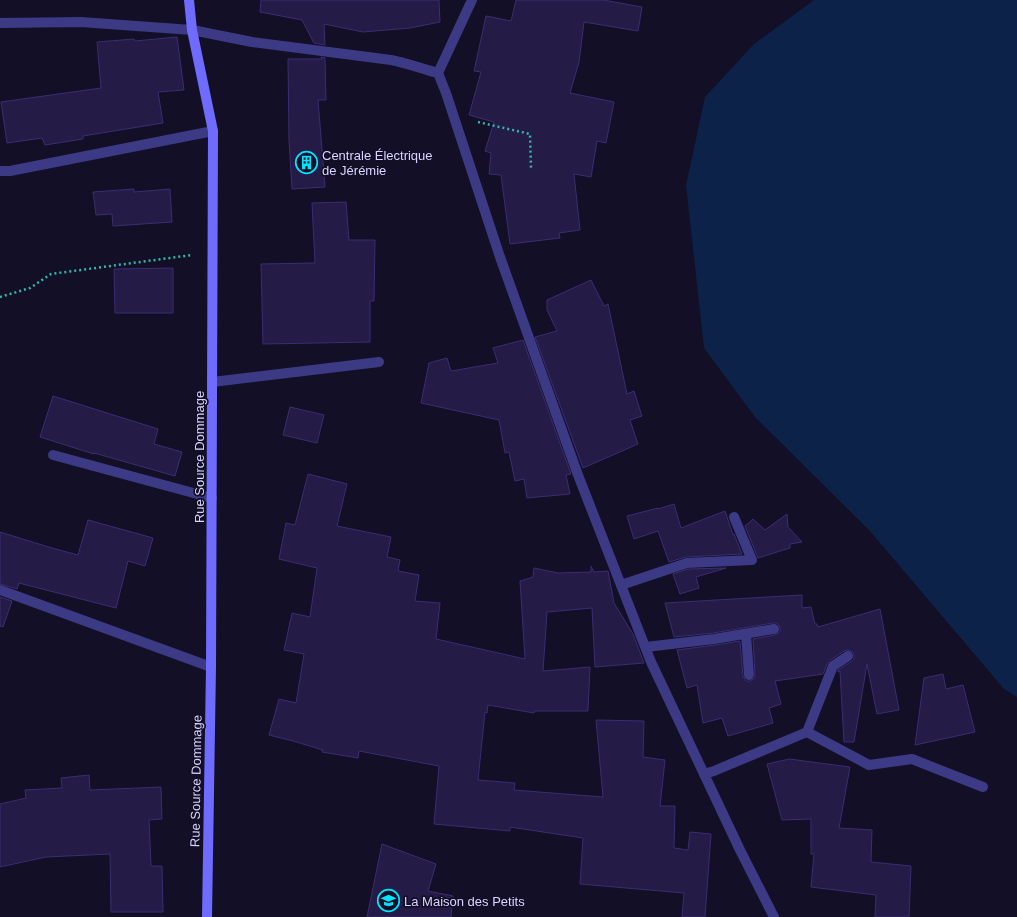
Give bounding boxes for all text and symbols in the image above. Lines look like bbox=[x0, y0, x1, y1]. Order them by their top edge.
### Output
place label: Centrale Électrique de Jérémie bbox=[322, 148, 433, 178]
building icon: Centrale Électrique de Jérémie bbox=[294, 149, 320, 175]
street label: Rue Source Dommage bbox=[192, 391, 207, 523]
street label: Rue Source Dommage bbox=[187, 715, 205, 847]
school or university icon: La Maison des Petits bbox=[375, 888, 401, 914]
place label: La Maison des Petits bbox=[404, 894, 525, 909]

